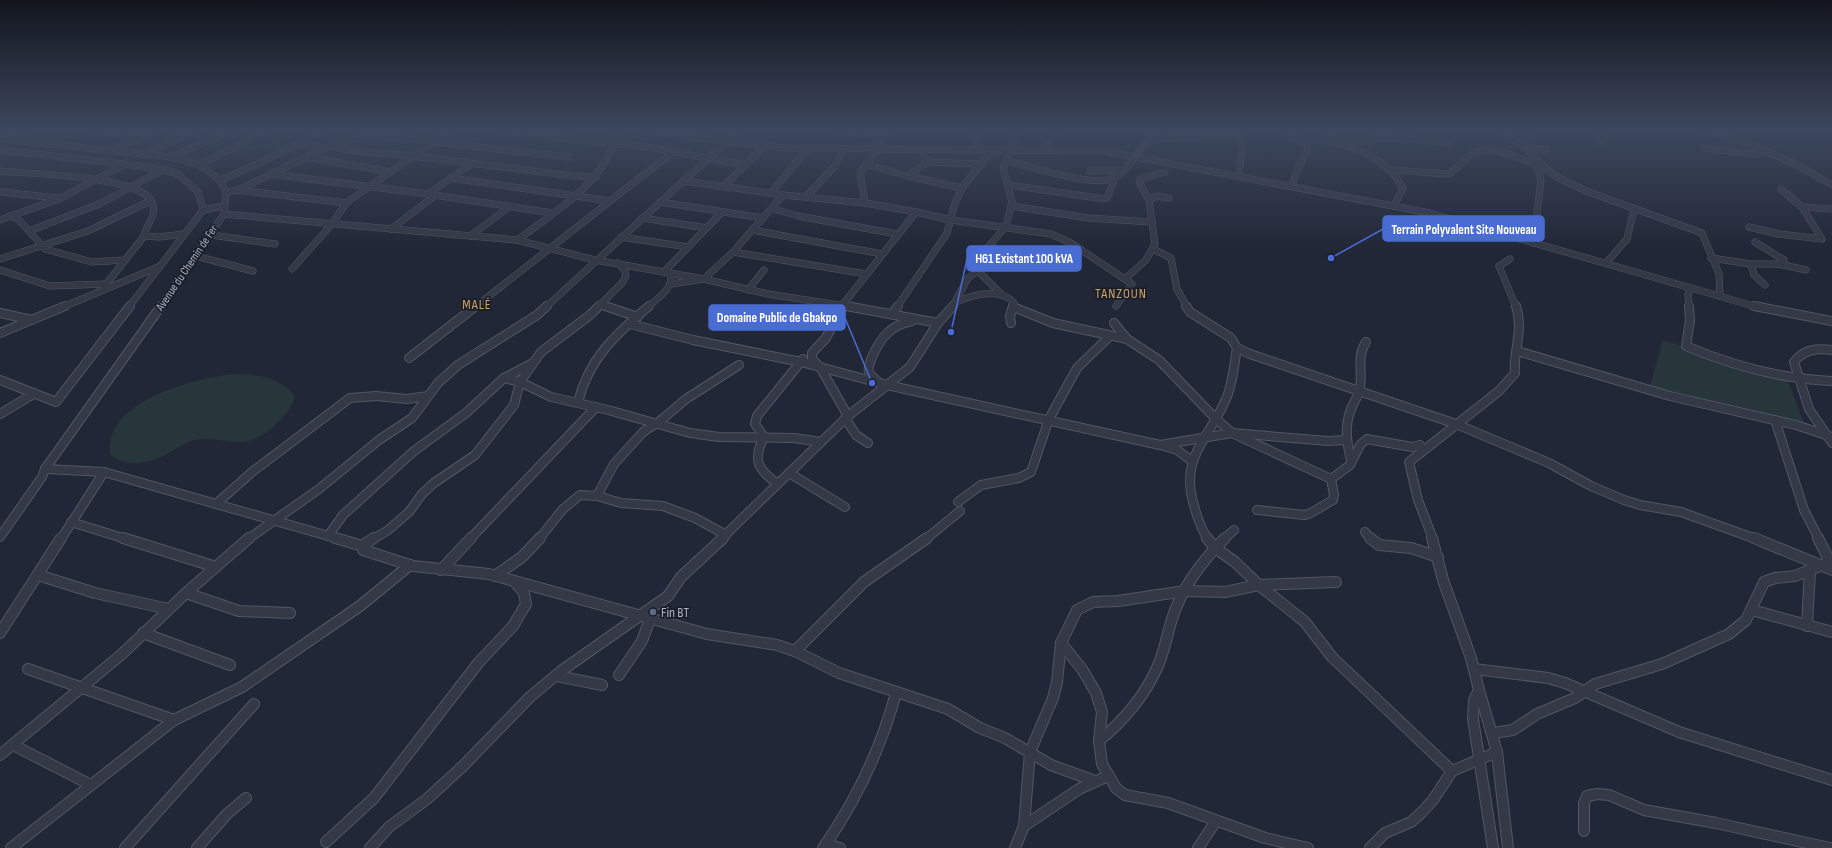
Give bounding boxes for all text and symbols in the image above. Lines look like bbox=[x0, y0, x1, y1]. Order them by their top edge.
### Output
callout: Terrain Polyvalent Site Nouveau bbox=[1383, 216, 1544, 241]
street label: Avenue du Chemin de Fer bbox=[152, 222, 222, 315]
text: Terrain Polyvalent Site Nouveau bbox=[1391, 222, 1537, 238]
callout: H61 Existant 100 kVA bbox=[967, 246, 1081, 271]
text: H61 Existant 100 kVA bbox=[975, 251, 1074, 267]
district label: TANZOUN bbox=[1095, 285, 1147, 302]
district label: MALÉ bbox=[462, 296, 492, 313]
callout: Domaine Public de Gbakpo bbox=[709, 305, 845, 330]
text: Domaine Public de Gbakpo bbox=[717, 310, 837, 326]
place label: Fin BT bbox=[661, 604, 689, 621]
marker: Fin BT bbox=[648, 607, 658, 617]

